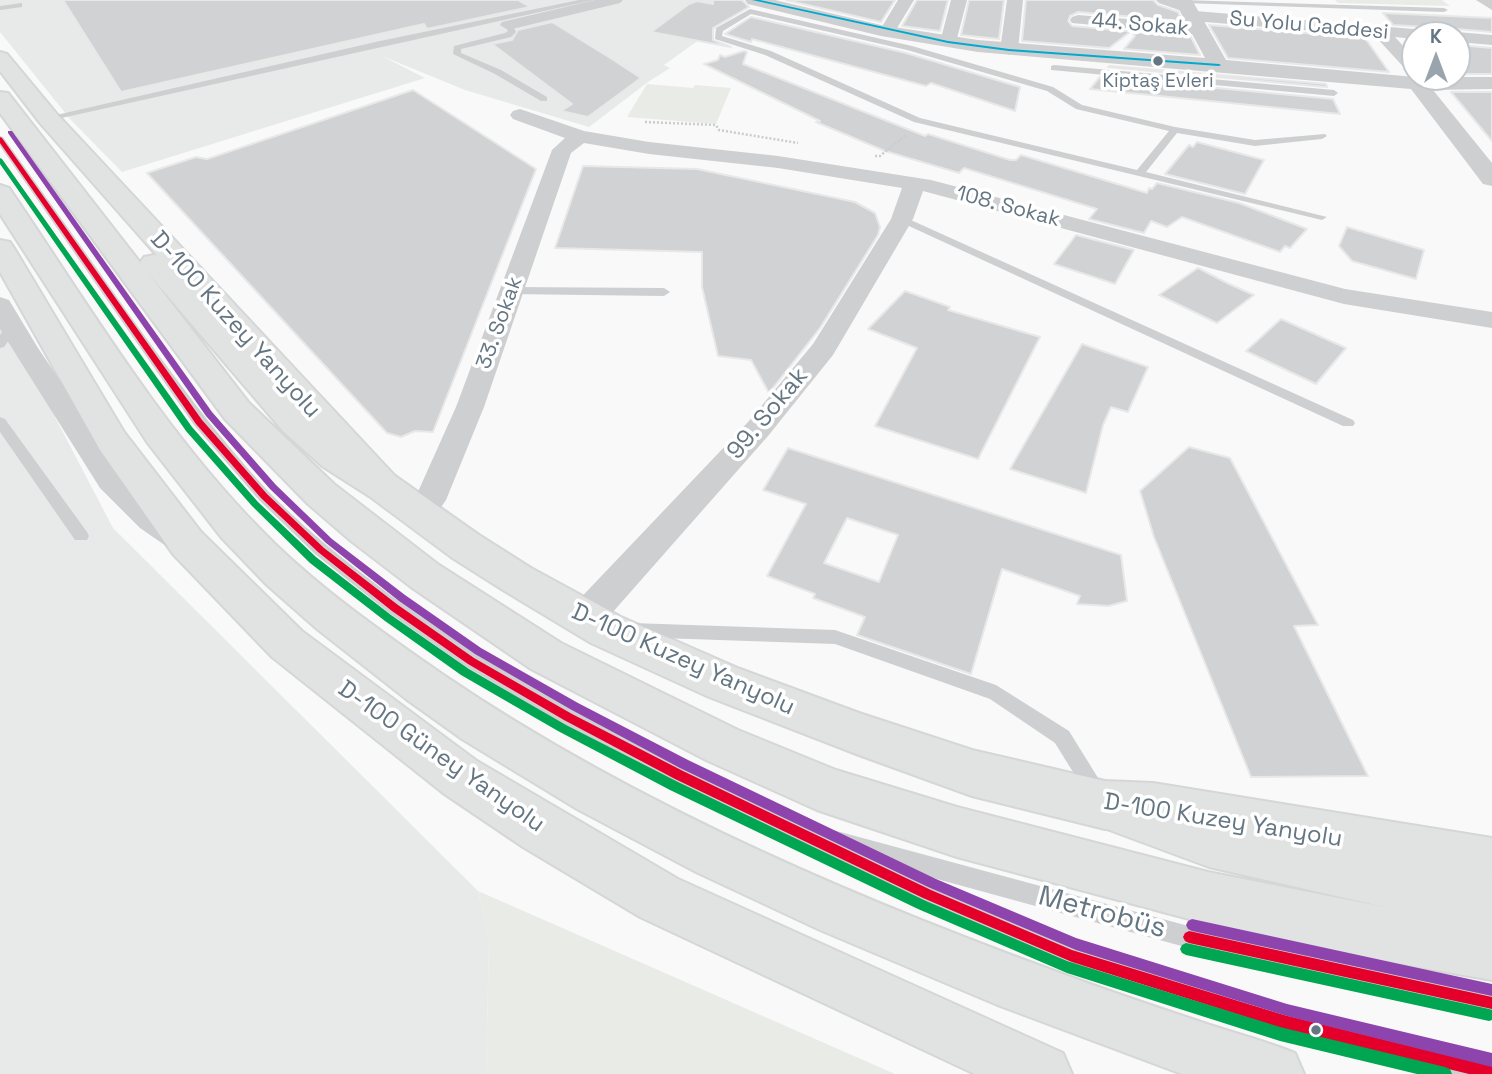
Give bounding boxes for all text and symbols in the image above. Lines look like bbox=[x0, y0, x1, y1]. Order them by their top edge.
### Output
street label: Su Yolu Caddesi bbox=[1228, 6, 1390, 46]
street label: 44. Sokak bbox=[1090, 8, 1190, 42]
north arrow bbox=[1401, 21, 1471, 91]
text: K bbox=[1430, 24, 1442, 49]
marker: Kiptaş Evleri bbox=[1151, 54, 1165, 68]
place label: Kiptaş Evleri bbox=[1102, 71, 1214, 93]
street label: 108. Sokak bbox=[953, 181, 1063, 233]
street label: D-100 Kuzey Yanyolu bbox=[144, 226, 326, 424]
street label: 33. Sokak bbox=[472, 273, 528, 373]
street label: 99. Sokak bbox=[722, 362, 814, 466]
street label: D-100 Kuzey Yanyolu bbox=[567, 598, 799, 722]
street label: D-100 Güney Yanyolu bbox=[332, 675, 550, 839]
street label: D-100 Kuzey Yanyolu bbox=[1102, 788, 1344, 854]
street label: Metrobüs bbox=[1035, 880, 1169, 946]
unlabelled marker bbox=[1309, 1023, 1323, 1037]

